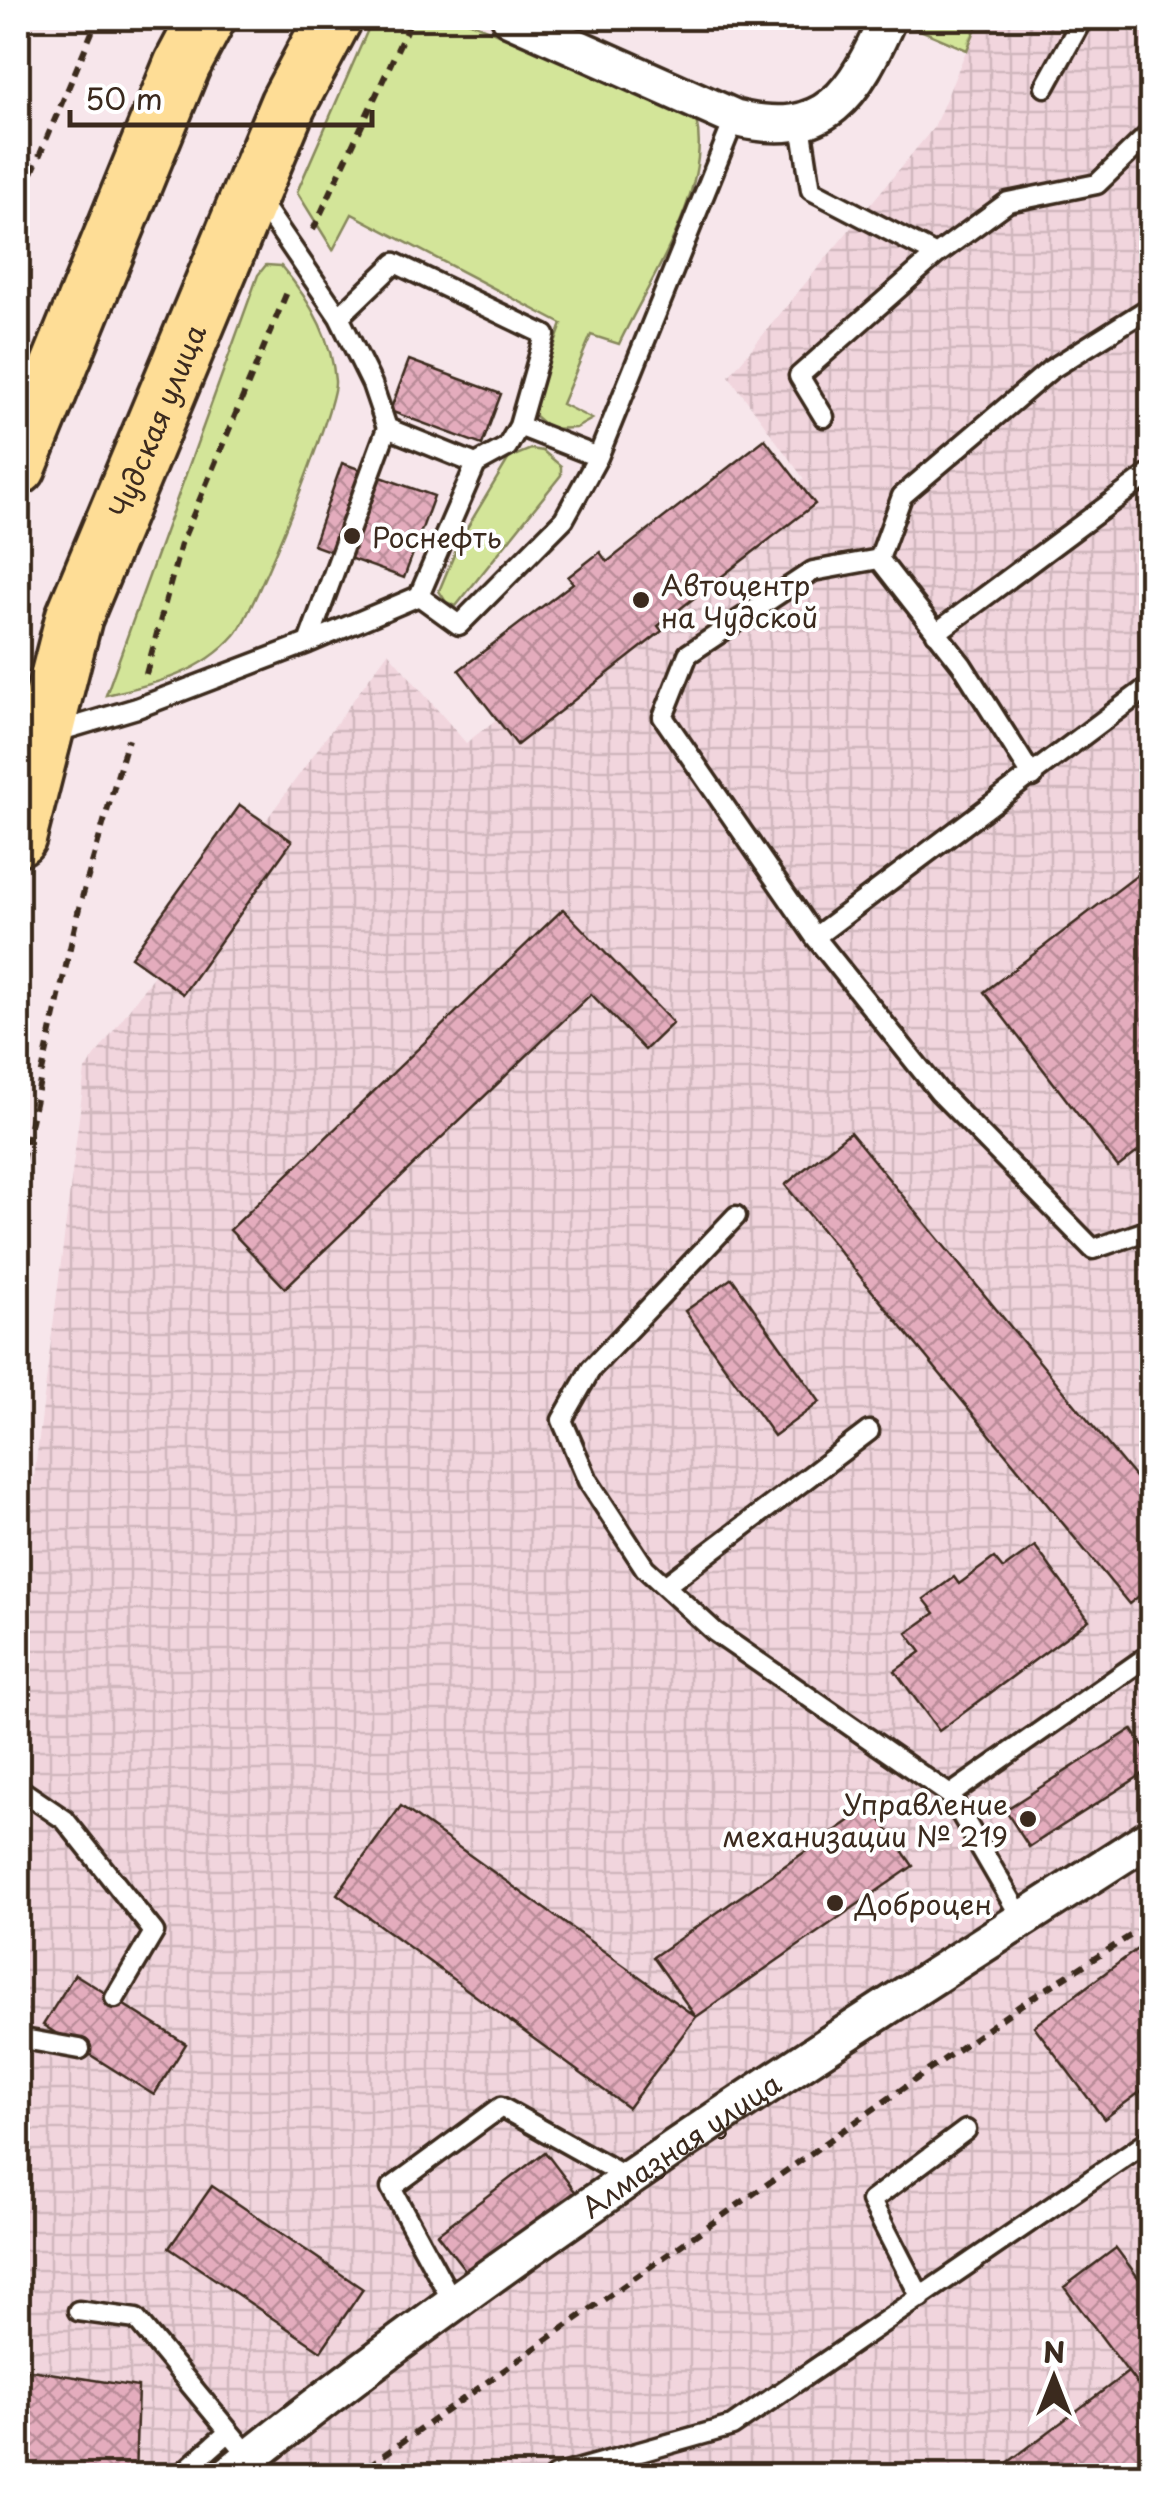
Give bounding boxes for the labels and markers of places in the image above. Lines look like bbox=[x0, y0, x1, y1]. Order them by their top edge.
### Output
place label: Роснефть bbox=[372, 515, 501, 558]
marker: Роснефть bbox=[341, 525, 363, 547]
place label: Автоцентр на Чудской bbox=[661, 563, 818, 638]
marker: Автоцентр на Чудской bbox=[630, 589, 652, 611]
place label: Управление механизации № 219 bbox=[723, 1782, 1008, 1857]
marker: Управление механизации № 219 bbox=[1017, 1808, 1039, 1830]
place label: Доброцен bbox=[854, 1882, 992, 1925]
marker: Доброцен bbox=[824, 1892, 846, 1914]

